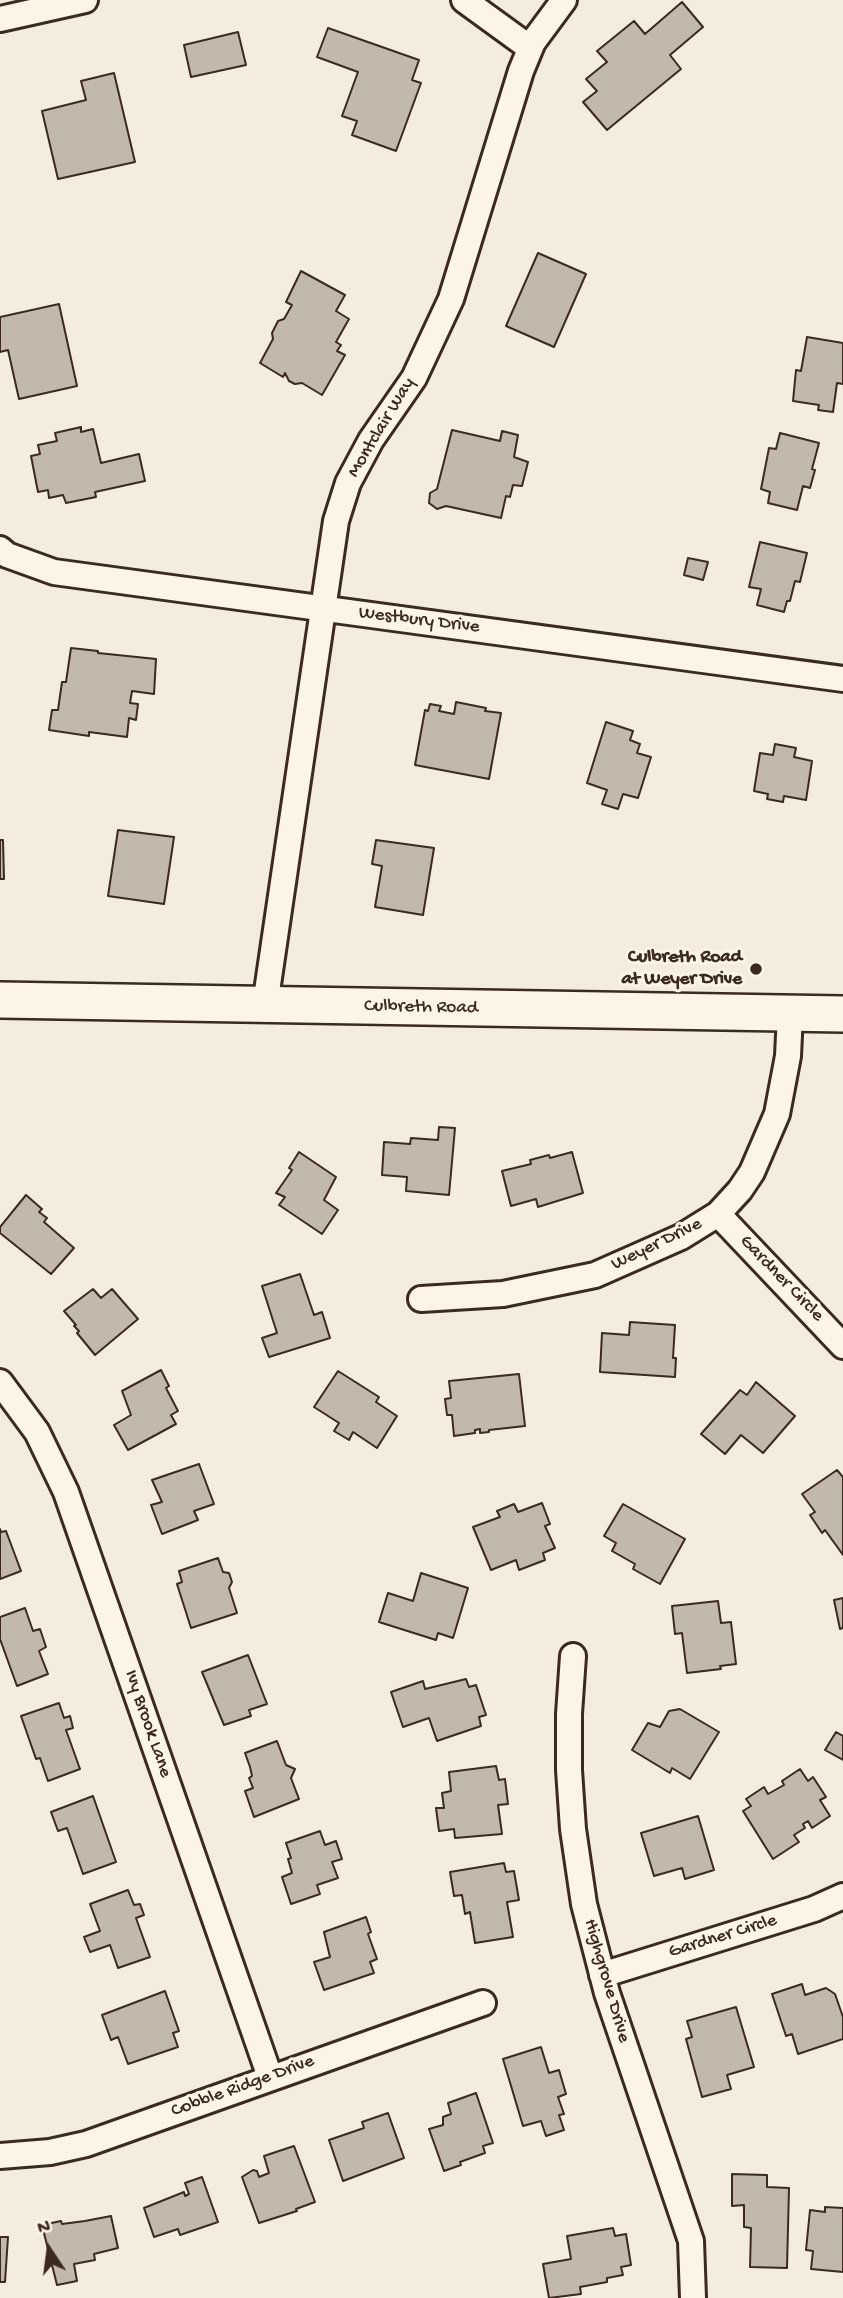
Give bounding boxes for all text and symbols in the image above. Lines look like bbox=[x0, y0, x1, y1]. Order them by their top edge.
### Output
street label: Montclair Way bbox=[343, 374, 421, 482]
street label: Westbury Drive bbox=[357, 602, 481, 640]
place label: Culbreth Road at Weyer Drive bbox=[621, 947, 742, 991]
marker: Culbreth Road at Weyer Drive bbox=[748, 961, 764, 977]
street label: Culbreth Road bbox=[364, 996, 478, 1020]
street label: Weyer Drive bbox=[608, 1213, 706, 1277]
street label: Gardner Circle bbox=[734, 1231, 828, 1327]
street label: Ivy Brook Lane bbox=[118, 1667, 176, 1781]
street label: Gardner Circle bbox=[666, 1910, 780, 1964]
street label: Highgrove Drive bbox=[577, 1917, 635, 2045]
street label: Cobble Ridge Drive bbox=[168, 2051, 318, 2123]
north arrow bbox=[14, 2214, 84, 2284]
text: N bbox=[36, 2215, 53, 2241]

